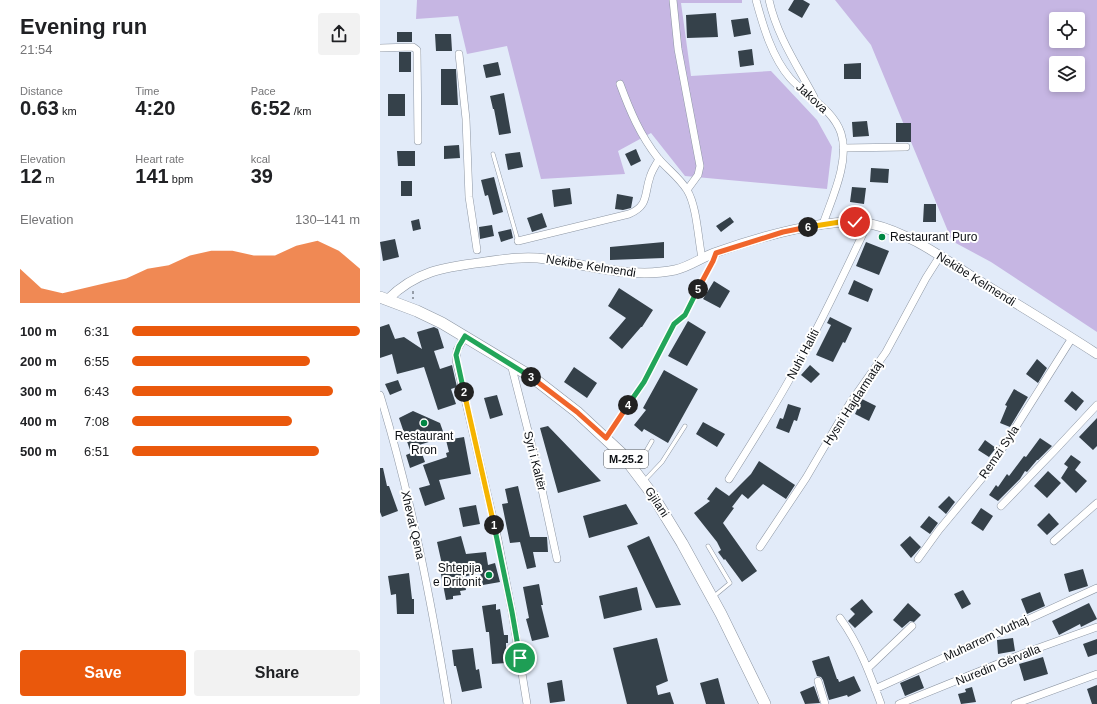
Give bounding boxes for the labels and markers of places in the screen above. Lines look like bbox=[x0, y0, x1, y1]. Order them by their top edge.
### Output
pin bbox=[838, 205, 872, 239]
pin: 6 bbox=[798, 217, 818, 237]
place label: Restaurant Puro bbox=[890, 230, 978, 244]
marker: Restaurant Puro bbox=[877, 232, 887, 242]
pin: 5 bbox=[688, 279, 708, 299]
pin: 3 bbox=[521, 367, 541, 387]
pin: 2 bbox=[454, 382, 474, 402]
pin: 4 bbox=[618, 395, 638, 415]
marker: Restaurant Rron bbox=[419, 418, 429, 428]
place label: Restaurant Rron bbox=[395, 429, 454, 457]
pin: 1 bbox=[484, 515, 504, 535]
place label: Shtepija e Dritonit bbox=[433, 561, 482, 589]
marker: Shtepija e Dritonit bbox=[484, 570, 494, 580]
pin bbox=[503, 641, 537, 675]

